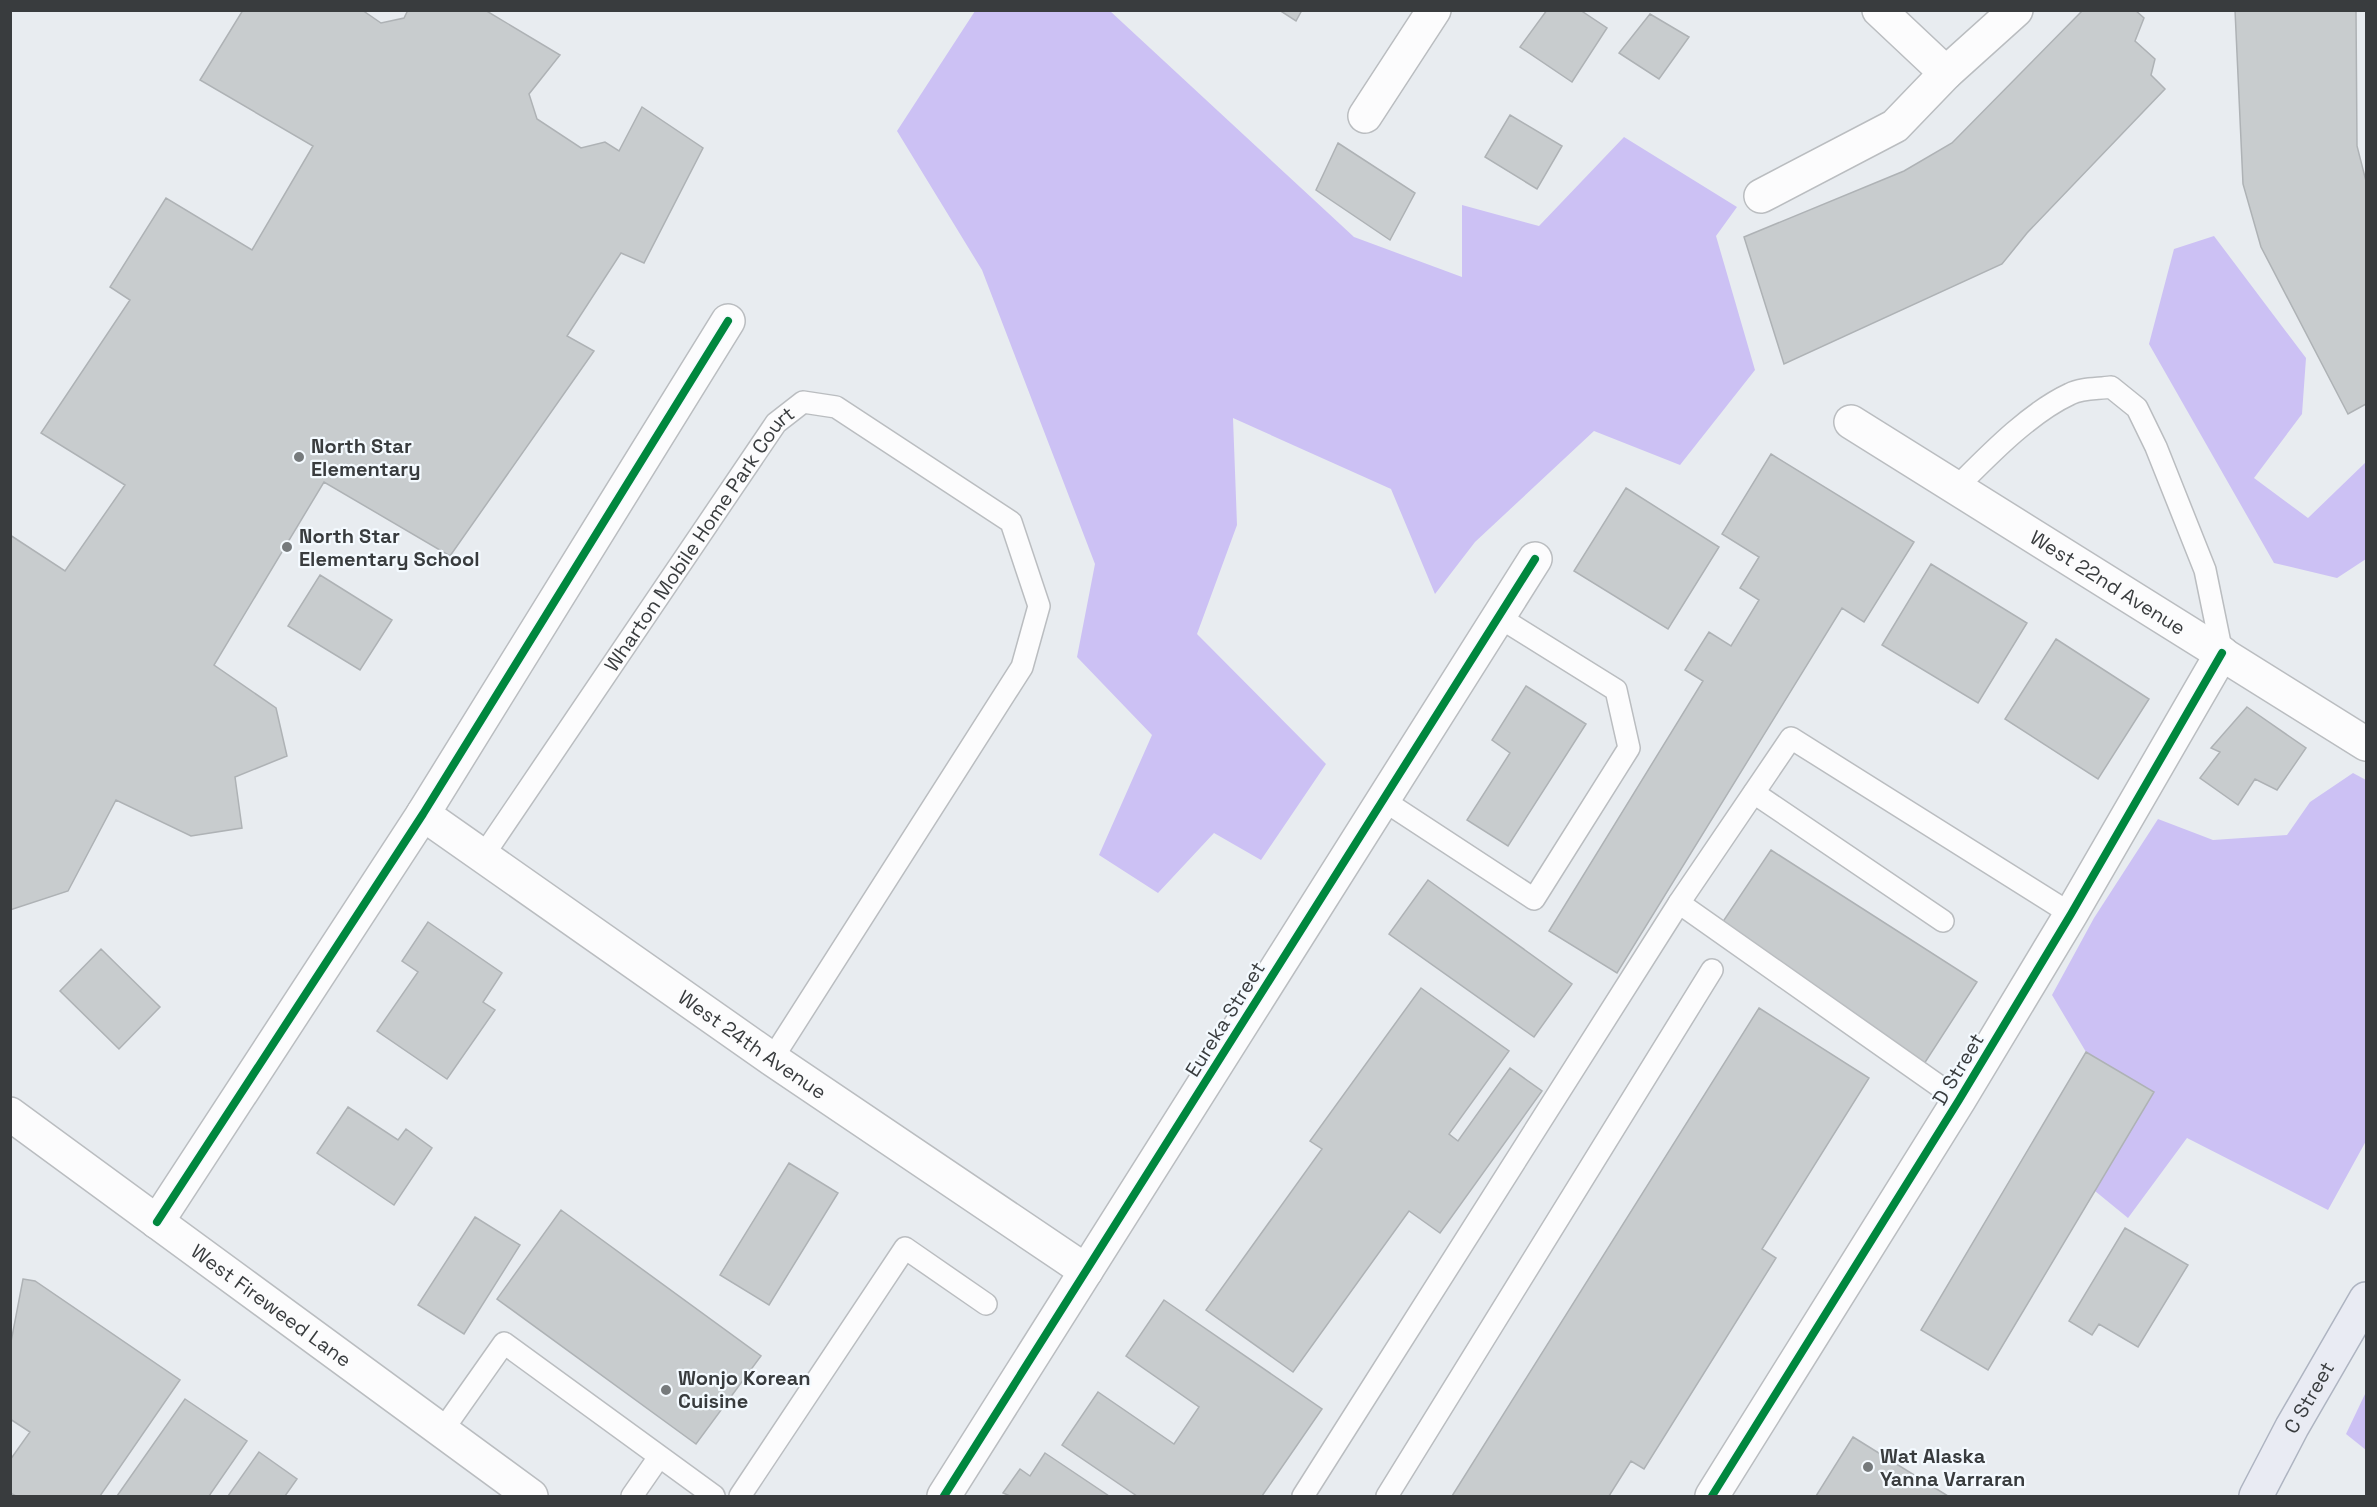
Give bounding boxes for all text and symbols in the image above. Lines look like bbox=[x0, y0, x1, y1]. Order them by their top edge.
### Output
street label: Wharton Mobile Home Park Court bbox=[598, 401, 800, 677]
place label: North Star Elementary bbox=[311, 433, 421, 482]
marker: North Star Elementary bbox=[292, 450, 306, 464]
place label: North Star Elementary School bbox=[299, 523, 480, 572]
street label: West 22nd Avenue bbox=[2025, 524, 2191, 641]
marker: North Star Elementary School bbox=[280, 540, 294, 554]
street label: Eureka Street bbox=[1179, 957, 1271, 1081]
street label: West 24th Avenue bbox=[673, 984, 831, 1105]
street label: D Street bbox=[1926, 1028, 1990, 1110]
street label: West Fireweed Lane bbox=[186, 1238, 357, 1373]
street label: C Street bbox=[2278, 1357, 2340, 1438]
place label: Wonjo Korean Cuisine bbox=[678, 1365, 811, 1414]
marker: Wonjo Korean Cuisine bbox=[659, 1383, 673, 1397]
place label: Wat Alaska Yanna Varraran bbox=[1880, 1443, 2025, 1492]
marker: Wat Alaska Yanna Varraran bbox=[1861, 1460, 1875, 1474]

